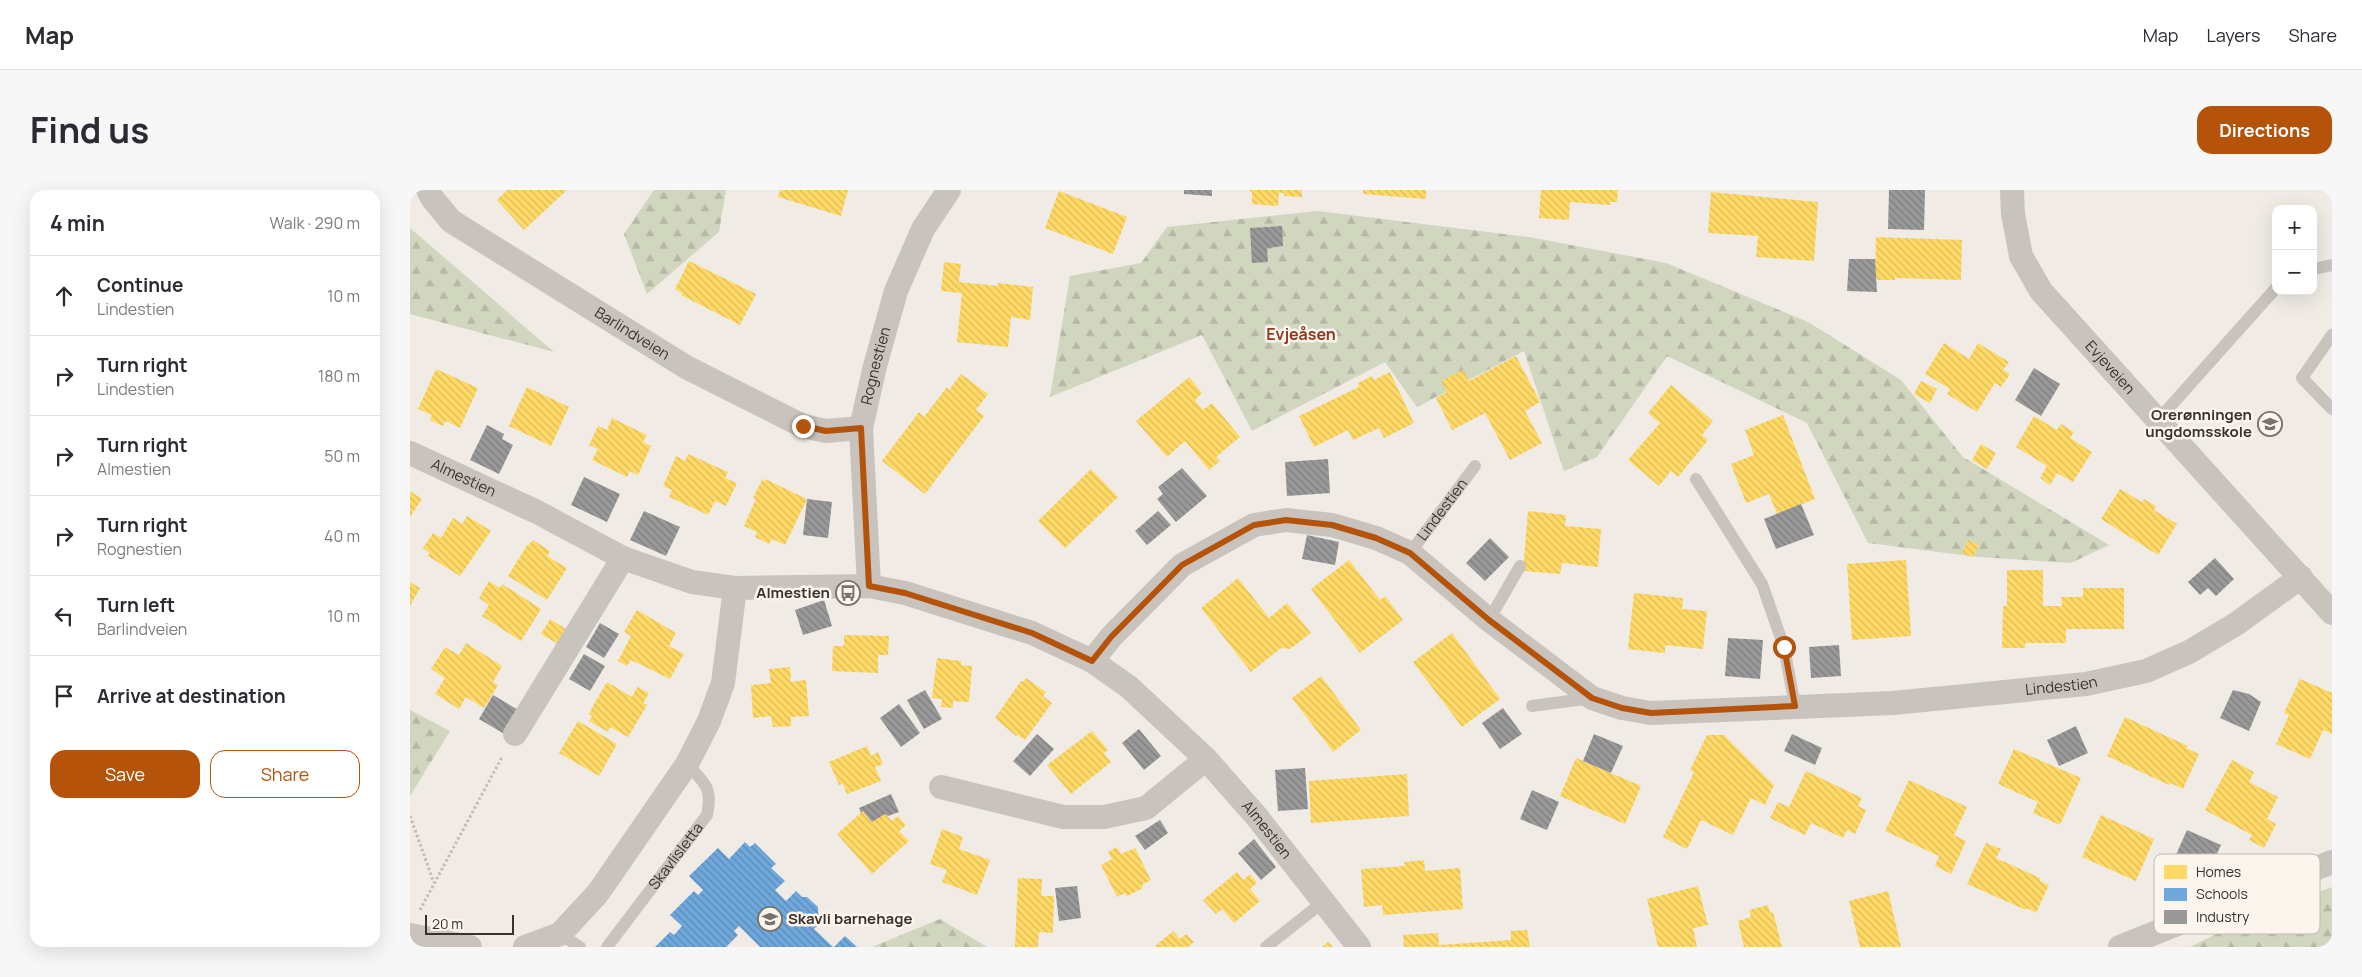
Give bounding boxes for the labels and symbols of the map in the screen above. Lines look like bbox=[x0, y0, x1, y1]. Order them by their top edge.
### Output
street label: Barlindveien bbox=[591, 302, 674, 364]
district label: Evjeåsen bbox=[1266, 323, 1336, 345]
street label: Rognestien bbox=[856, 324, 895, 407]
street label: Evjeveien bbox=[2081, 336, 2140, 398]
place label: Orerønningen ungdomsskole bbox=[2145, 404, 2252, 442]
school or university icon: Orerønningen ungdomsskole bbox=[2257, 411, 2283, 437]
route end bbox=[792, 415, 815, 438]
street label: Almestien bbox=[428, 453, 500, 502]
street label: Lindestien bbox=[1412, 474, 1472, 545]
bus stop icon: Almestien bbox=[835, 580, 861, 606]
place label: Almestien bbox=[756, 582, 830, 603]
route start bbox=[1773, 636, 1796, 659]
street label: Lindestien bbox=[2024, 671, 2099, 700]
street label: Almestien bbox=[1237, 796, 1297, 863]
street label: Skavlisletta bbox=[643, 818, 708, 894]
legend bbox=[2154, 854, 2320, 934]
text: Homes bbox=[2196, 862, 2241, 881]
text: Schools bbox=[2196, 884, 2248, 903]
school or university icon: Skavli barnehage bbox=[757, 906, 783, 932]
text: Industry bbox=[2196, 907, 2250, 926]
place label: Skavli barnehage bbox=[788, 908, 912, 929]
scale bar bbox=[425, 912, 514, 935]

